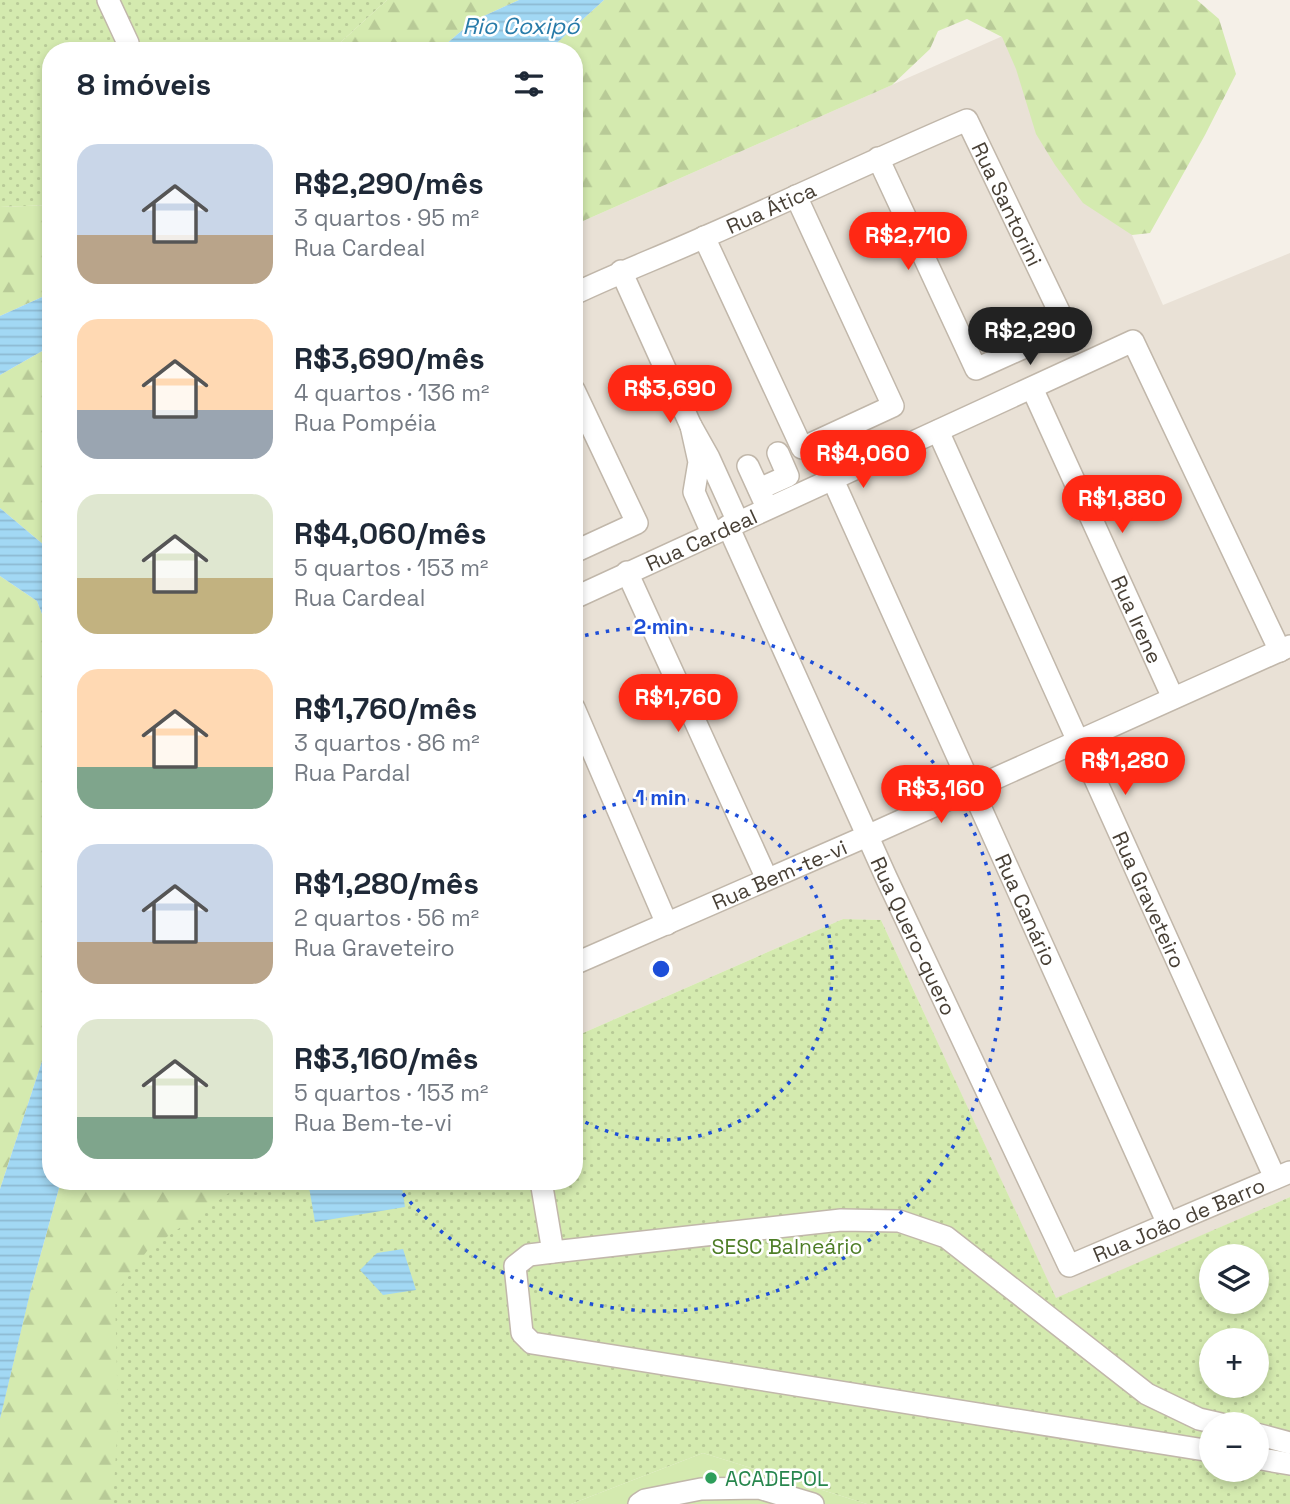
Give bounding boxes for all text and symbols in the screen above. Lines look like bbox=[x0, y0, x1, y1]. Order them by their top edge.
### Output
water label: Rio Coxipó bbox=[463, 11, 580, 41]
text: 8 imóveis bbox=[77, 65, 211, 104]
icon: filters bbox=[510, 65, 548, 103]
street label: Rua Santorini bbox=[966, 138, 1049, 270]
text: R$2,290/mês bbox=[294, 164, 484, 203]
icon: home bbox=[133, 172, 217, 256]
street label: Rua Ática bbox=[722, 176, 820, 239]
text: 3 quartos · 95 m² bbox=[294, 203, 479, 233]
pin: R$2,710 bbox=[843, 212, 973, 272]
text: R$2,710 bbox=[865, 220, 951, 250]
text: Rua Cardeal bbox=[294, 233, 425, 263]
pin: R$2,290 bbox=[965, 308, 1095, 367]
text: R$2,290 bbox=[984, 315, 1076, 345]
text: R$3,690/mês bbox=[294, 339, 485, 378]
icon: home bbox=[133, 347, 217, 431]
pin: R$3,690 bbox=[605, 366, 735, 425]
text: R$3,690 bbox=[624, 373, 716, 403]
text: 4 quartos · 136 m² bbox=[294, 378, 489, 408]
text: Rua Pompéia bbox=[294, 408, 436, 438]
pin: R$4,060 bbox=[798, 430, 928, 490]
text: R$4,060 bbox=[816, 438, 910, 468]
pin: R$1,880 bbox=[1057, 476, 1187, 535]
text: R$1,880 bbox=[1078, 483, 1166, 513]
street label: Rua Cardeal bbox=[641, 502, 761, 577]
text: R$4,060/mês bbox=[294, 514, 486, 553]
icon: home bbox=[133, 522, 217, 606]
text: 5 quartos · 153 m² bbox=[294, 553, 489, 583]
street label: Rua Irene bbox=[1105, 571, 1169, 668]
text: Rua Cardeal bbox=[294, 583, 425, 613]
text: 2 min bbox=[634, 613, 688, 640]
pin: R$1,760 bbox=[613, 674, 743, 734]
text: R$1,760 bbox=[635, 682, 721, 712]
text: R$1,760/mês bbox=[294, 689, 477, 728]
icon: home bbox=[133, 697, 217, 781]
text: 3 quartos · 86 m² bbox=[294, 728, 480, 758]
pin: R$1,280 bbox=[1060, 738, 1190, 797]
text: R$1,280 bbox=[1081, 745, 1169, 775]
text: Rua Pardal bbox=[294, 758, 410, 788]
pin: R$3,160 bbox=[876, 766, 1006, 825]
text: R$3,160 bbox=[897, 773, 985, 803]
text: 1 min bbox=[635, 784, 687, 811]
street label: Rua Graveteiro bbox=[1107, 827, 1192, 972]
street label: Rua Bem-te-vi bbox=[708, 833, 851, 916]
street label: Rua Canário bbox=[989, 849, 1063, 970]
street label: Rua Quero-quero bbox=[865, 852, 963, 1020]
text: R$1,280/mês bbox=[294, 864, 479, 903]
icon: home bbox=[133, 872, 217, 956]
text: 2 quartos · 56 m² bbox=[294, 903, 479, 933]
text: Rua Graveteiro bbox=[294, 933, 455, 963]
centre of rings bbox=[649, 957, 673, 981]
text: R$3,160/mês bbox=[294, 1039, 478, 1078]
icon: home bbox=[133, 1047, 217, 1131]
text: 5 quartos · 153 m² bbox=[294, 1078, 489, 1108]
text: Rua Bem-te-vi bbox=[294, 1108, 452, 1138]
street label: Rua João de Barro bbox=[1089, 1171, 1269, 1268]
park label: SESC Balneário bbox=[712, 1233, 862, 1260]
map controls bbox=[1199, 1244, 1269, 1482]
button: layers bbox=[1199, 1244, 1269, 1314]
button: + bbox=[1199, 1328, 1269, 1398]
button: − bbox=[1199, 1412, 1269, 1482]
place label: ACADEPOL bbox=[725, 1465, 829, 1492]
marker: ACADEPOL bbox=[703, 1470, 719, 1486]

